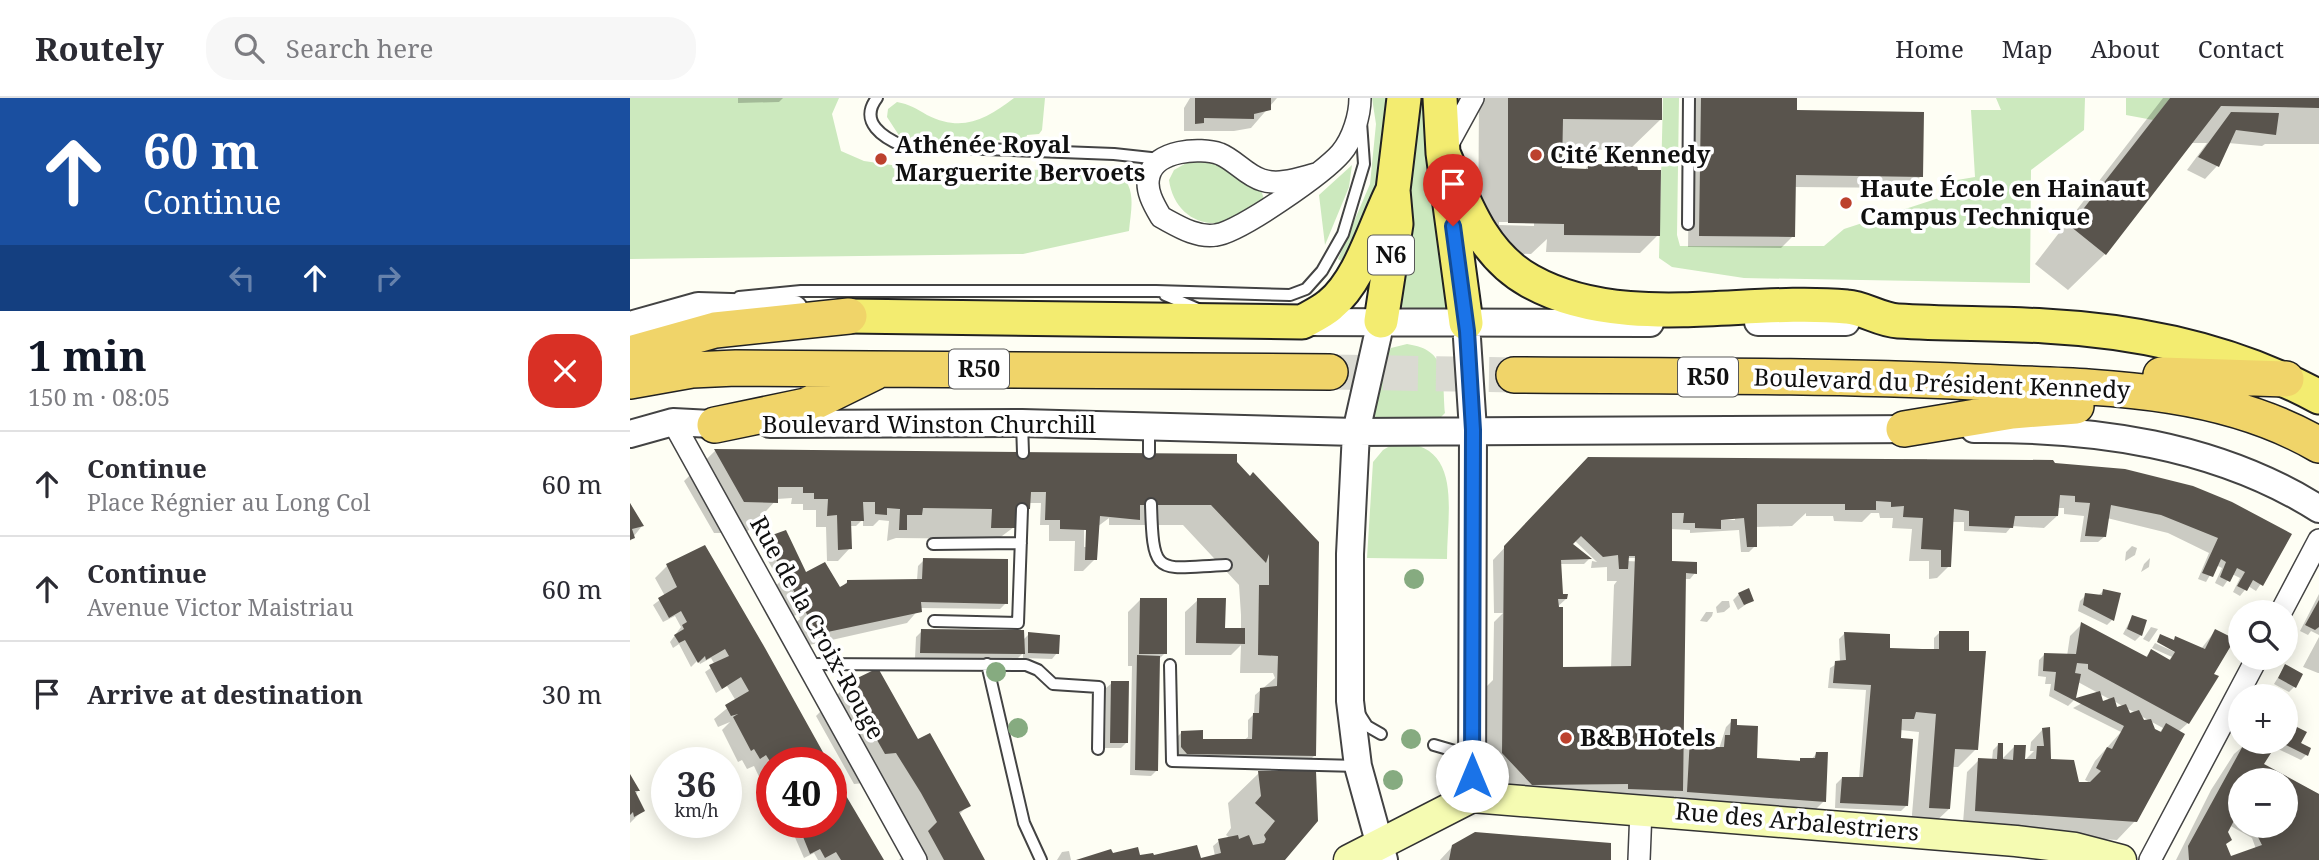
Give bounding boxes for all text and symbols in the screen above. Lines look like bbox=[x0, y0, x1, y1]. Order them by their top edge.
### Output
search box bbox=[206, 17, 696, 80]
text: Routely bbox=[35, 26, 164, 71]
icon: search bbox=[230, 29, 268, 67]
text: Search here bbox=[286, 30, 433, 66]
text: Home bbox=[1895, 32, 1964, 65]
text: Map bbox=[2002, 32, 2053, 65]
text: About bbox=[2091, 32, 2160, 65]
text: Contact bbox=[2198, 32, 2284, 65]
text: 60 m bbox=[143, 117, 259, 183]
icon: ahead bbox=[28, 126, 119, 217]
place label: Athénée Royal Marguerite Bervoets bbox=[895, 127, 1145, 188]
place label: Cité Kennedy bbox=[1550, 137, 1710, 170]
marker: Cité Kennedy bbox=[1528, 147, 1544, 163]
marker: Athénée Royal Marguerite Bervoets bbox=[873, 151, 889, 167]
pin bbox=[1423, 154, 1483, 226]
icon: arrive bbox=[1434, 165, 1472, 203]
place label: Haute École en Hainaut Campus Technique bbox=[1860, 171, 2146, 232]
text: Continue bbox=[143, 180, 281, 223]
marker: Haute École en Hainaut Campus Technique bbox=[1838, 195, 1854, 211]
road number: N6 bbox=[1368, 236, 1414, 274]
icon: left bbox=[223, 259, 261, 297]
icon: ahead bbox=[296, 259, 334, 297]
icon: right bbox=[369, 259, 407, 297]
text: 1 min bbox=[28, 326, 147, 383]
button: close bbox=[528, 334, 602, 408]
road number: R50 bbox=[949, 350, 1009, 388]
road number: R50 bbox=[1678, 358, 1738, 396]
street label: Boulevard du Président Kennedy bbox=[1753, 359, 2132, 406]
text: 150 m · 08:05 bbox=[28, 381, 170, 413]
street label: Boulevard Winston Churchill bbox=[762, 407, 1097, 440]
text: Continue bbox=[87, 450, 207, 486]
icon: ahead bbox=[28, 465, 66, 503]
text: 60 m bbox=[542, 466, 602, 502]
text: Place Régnier au Long Col bbox=[87, 486, 371, 518]
street label: Rue de la Croix-Rouge bbox=[743, 510, 893, 745]
text: Continue bbox=[87, 555, 207, 591]
icon: ahead bbox=[28, 570, 66, 608]
text: 60 m bbox=[542, 571, 602, 607]
text: Avenue Victor Maistriau bbox=[87, 591, 354, 623]
map controls bbox=[2228, 600, 2298, 838]
button: search bbox=[2228, 600, 2298, 670]
icon: arrive bbox=[28, 675, 66, 713]
text: Arrive at destination bbox=[87, 676, 363, 712]
text: 30 m bbox=[542, 676, 602, 712]
button: + bbox=[2228, 684, 2298, 754]
place label: B&B Hotels bbox=[1580, 720, 1716, 753]
marker: B&B Hotels bbox=[1558, 730, 1574, 746]
position arrow bbox=[1435, 739, 1509, 813]
speed limit sign: 40 bbox=[756, 747, 847, 838]
text: 36 bbox=[677, 760, 716, 807]
button: − bbox=[2228, 768, 2298, 838]
street label: Rue des Arbalestriers bbox=[1674, 793, 1920, 848]
text: km/h bbox=[674, 798, 719, 822]

